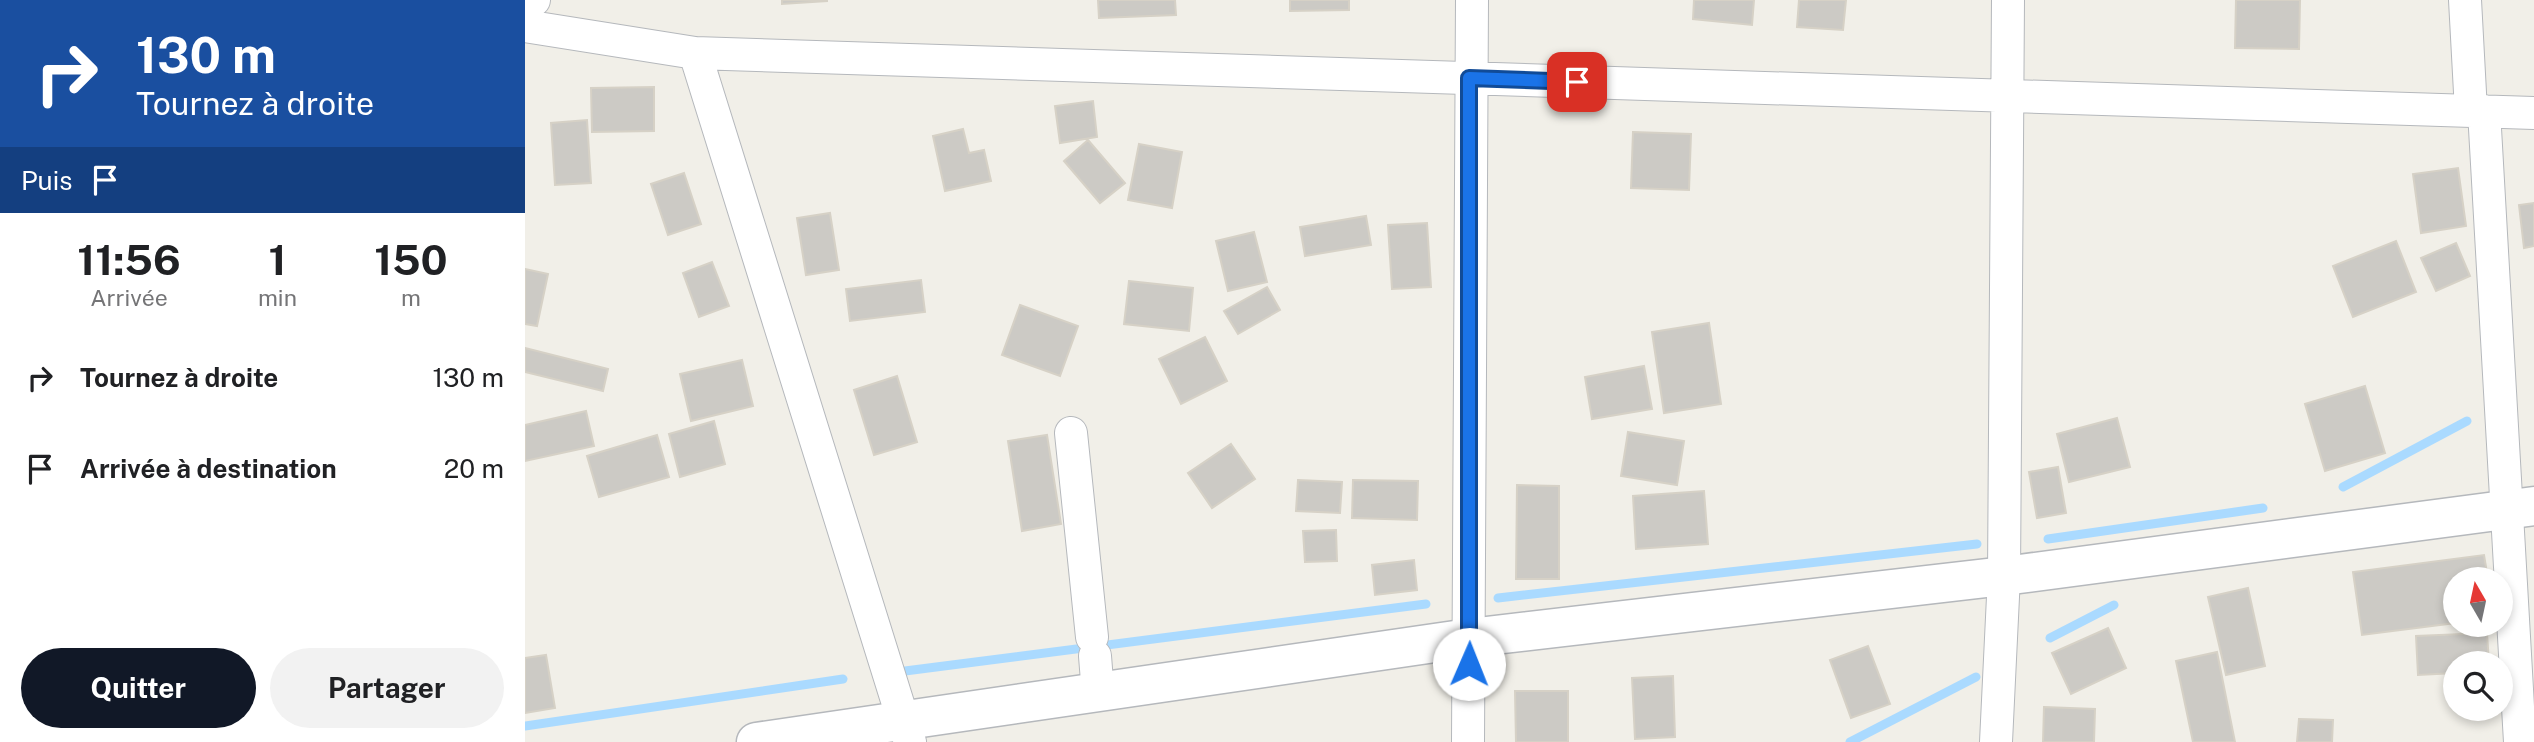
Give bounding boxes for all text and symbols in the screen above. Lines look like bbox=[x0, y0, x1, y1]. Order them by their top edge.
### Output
text: 130 m bbox=[136, 26, 276, 84]
icon: right bbox=[21, 28, 112, 119]
pin bbox=[1547, 52, 1607, 112]
icon: arrive bbox=[1558, 63, 1596, 101]
text: Tournez à droite bbox=[136, 85, 374, 122]
icon: arrive bbox=[86, 161, 124, 199]
text: Puis bbox=[21, 165, 72, 196]
text: 11:56 bbox=[77, 235, 181, 284]
text: 1 bbox=[268, 235, 286, 284]
text: 150 bbox=[374, 235, 448, 284]
text: Arrivée bbox=[90, 284, 168, 311]
text: min bbox=[258, 284, 297, 311]
text: m bbox=[401, 284, 421, 311]
icon: right bbox=[21, 359, 59, 397]
text: Tournez à droite bbox=[80, 362, 278, 393]
text: 130 m bbox=[432, 362, 504, 393]
icon: arrive bbox=[21, 450, 59, 488]
text: Arrivée à destination bbox=[80, 453, 337, 484]
text: 20 m bbox=[444, 453, 504, 484]
north arrow bbox=[2443, 567, 2513, 637]
map controls bbox=[2443, 567, 2513, 721]
position arrow bbox=[1432, 627, 1506, 701]
button: Quitter bbox=[21, 648, 256, 728]
button: Partager bbox=[270, 648, 504, 728]
button: search bbox=[2443, 651, 2513, 721]

